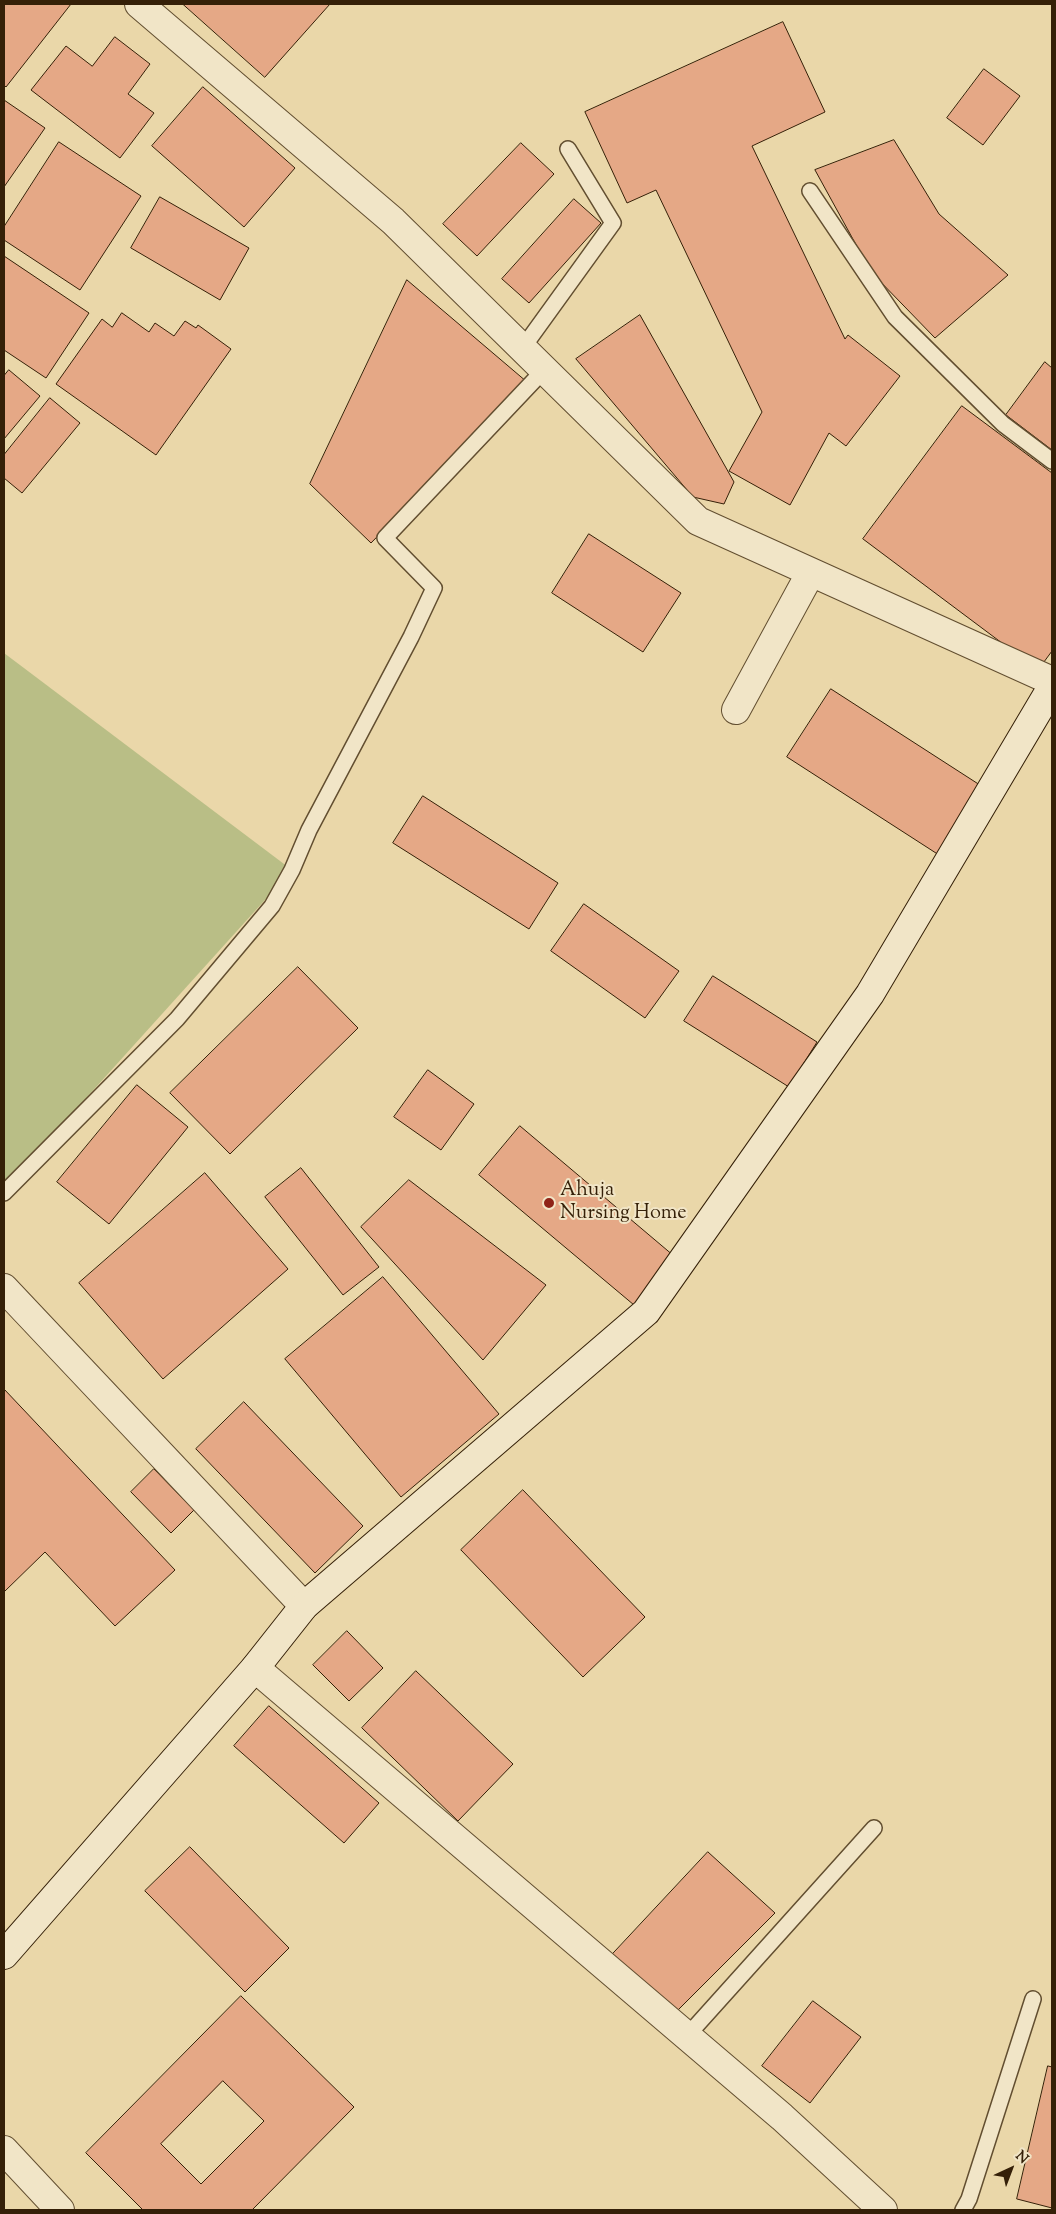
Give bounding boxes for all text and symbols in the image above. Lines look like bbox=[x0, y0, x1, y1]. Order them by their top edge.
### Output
place label: Ahuja Nursing Home bbox=[560, 1180, 686, 1227]
marker: Ahuja Nursing Home bbox=[542, 1196, 556, 1210]
north arrow bbox=[986, 2144, 1036, 2194]
text: N bbox=[1010, 2147, 1032, 2169]

